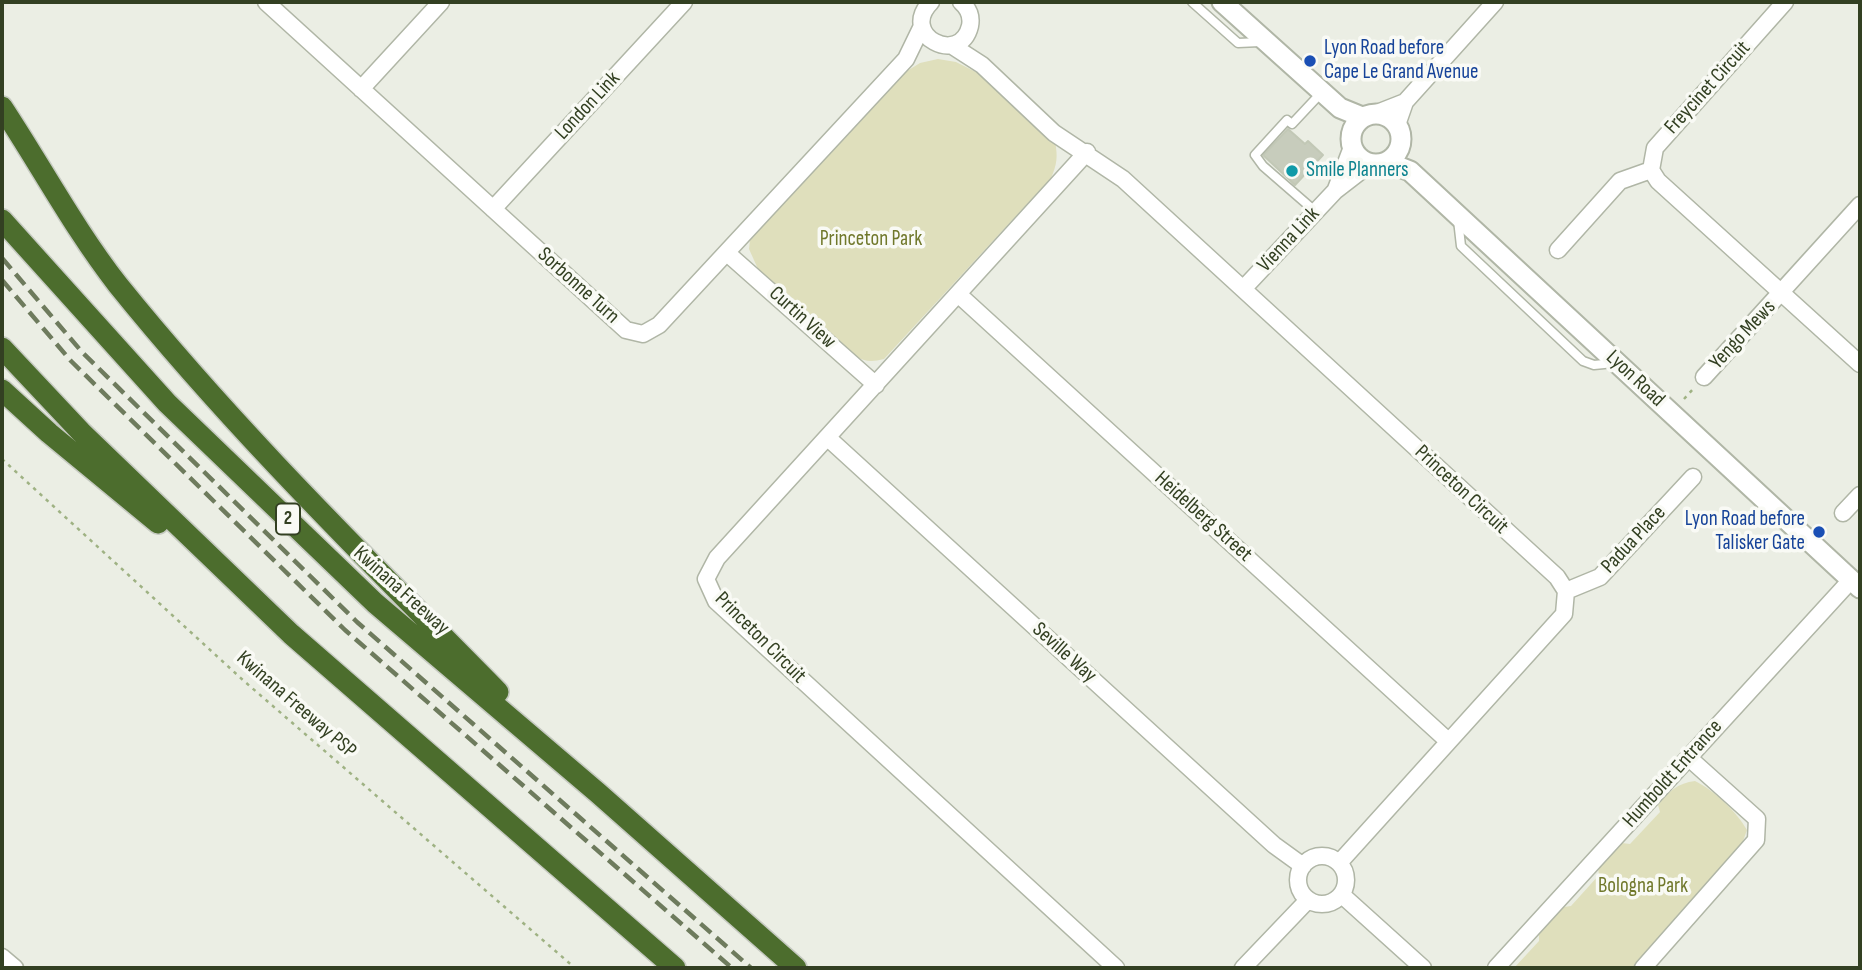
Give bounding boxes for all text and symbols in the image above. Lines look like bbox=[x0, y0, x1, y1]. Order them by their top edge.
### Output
place label: Lyon Road before Cape Le Grand Avenue bbox=[1324, 36, 1478, 86]
street label: Freycinet Circuit bbox=[1660, 36, 1756, 140]
marker: Lyon Road before Cape Le Grand Avenue bbox=[1302, 53, 1318, 69]
street label: London Link bbox=[550, 67, 626, 145]
place label: Smile Planners bbox=[1306, 158, 1409, 184]
marker: Smile Planners bbox=[1284, 163, 1300, 179]
street label: Vienna Link bbox=[1253, 202, 1325, 278]
park label: Princeton Park bbox=[820, 227, 922, 253]
street label: Sorbonne Turn bbox=[532, 243, 624, 329]
street label: Curtin View bbox=[763, 281, 841, 355]
street label: Yengo Mews bbox=[1705, 295, 1781, 375]
street label: Lyon Road bbox=[1600, 345, 1670, 413]
street label: Princeton Circuit bbox=[1409, 440, 1513, 540]
street label: Heidelberg Street bbox=[1149, 467, 1257, 567]
street label: Padua Place bbox=[1596, 501, 1672, 579]
road number: 2 bbox=[276, 504, 300, 534]
place label: Lyon Road before Talisker Gate bbox=[1685, 507, 1805, 557]
marker: Lyon Road before Talisker Gate bbox=[1811, 524, 1827, 540]
street label: Kwinana Freeway bbox=[348, 541, 454, 641]
street label: Princeton Circuit bbox=[709, 587, 811, 689]
street label: Seville Way bbox=[1027, 618, 1101, 688]
street label: Kwinana Freeway PSP bbox=[231, 646, 361, 764]
street label: Humboldt Entrance bbox=[1618, 715, 1728, 833]
park label: Bologna Park bbox=[1598, 874, 1688, 900]

